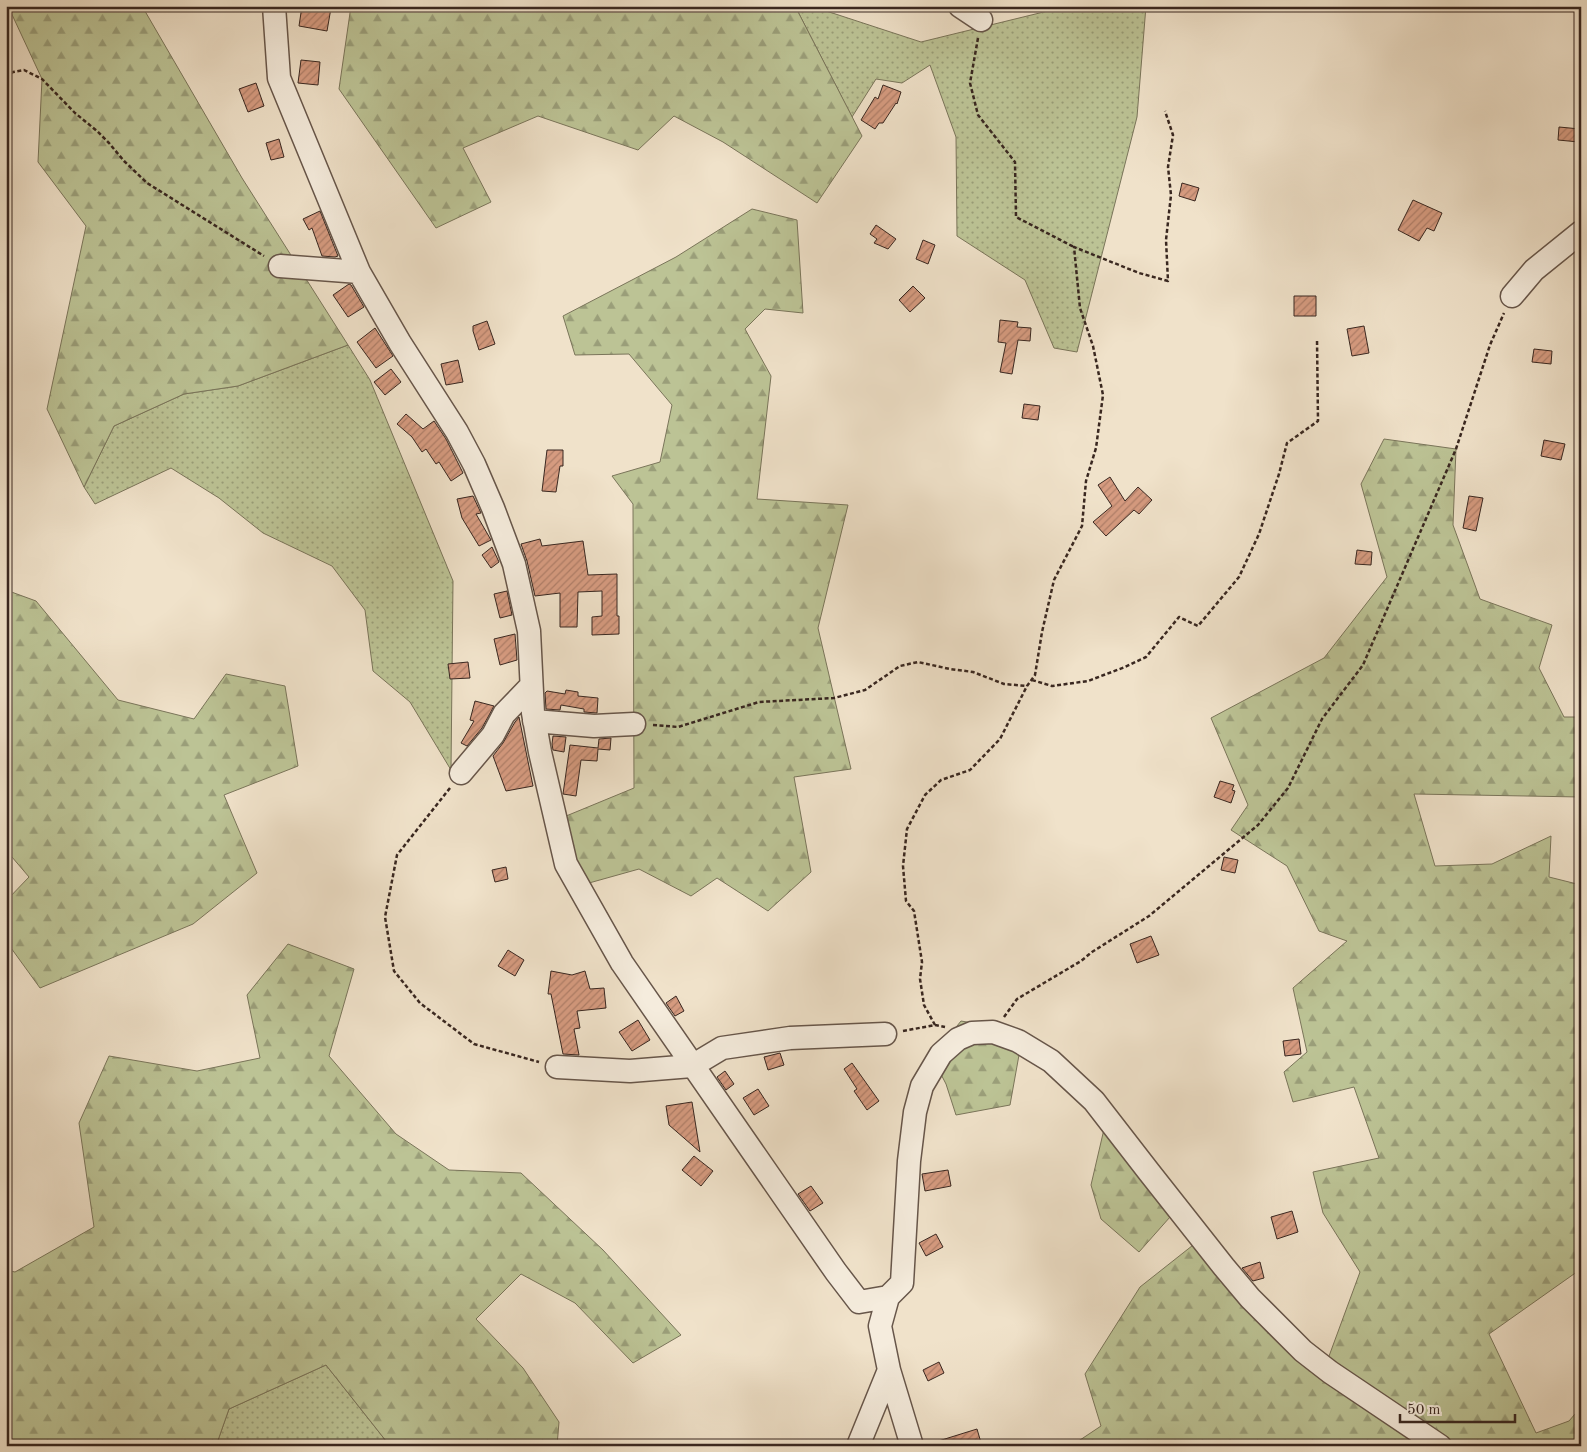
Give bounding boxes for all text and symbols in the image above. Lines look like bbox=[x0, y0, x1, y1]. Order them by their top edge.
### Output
scale bar bbox=[1400, 1392, 1514, 1424]
text: 50 m bbox=[1407, 1403, 1441, 1418]

